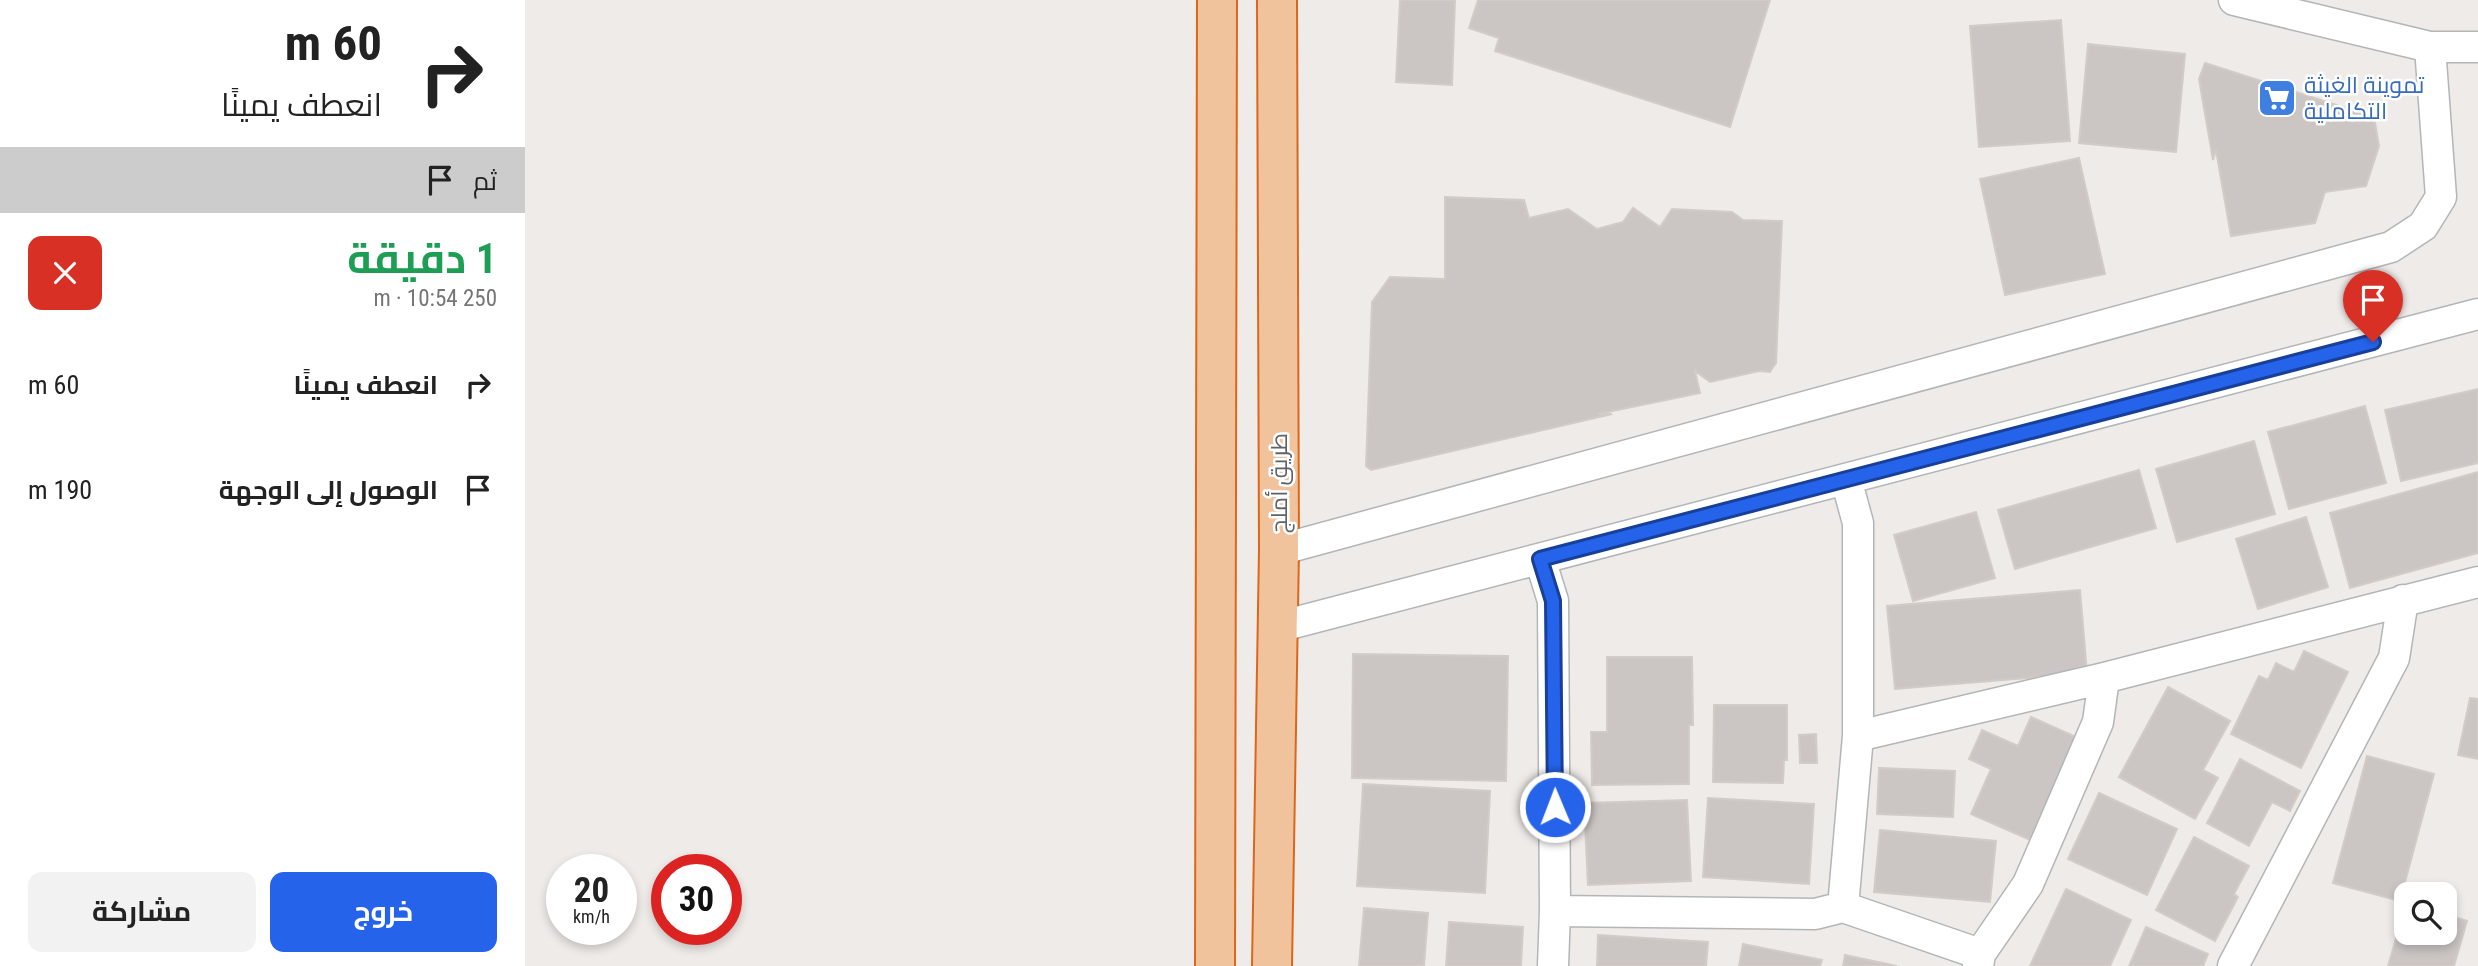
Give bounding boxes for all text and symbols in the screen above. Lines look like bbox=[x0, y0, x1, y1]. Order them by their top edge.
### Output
text: 60 m bbox=[285, 15, 382, 72]
icon: right bbox=[406, 28, 497, 119]
place label: تموينة الغيثة التكاملية bbox=[2304, 72, 2424, 125]
supermarket icon: تموينة الغيثة التكاملية bbox=[2256, 77, 2298, 119]
text: انعطف يمينًا bbox=[221, 86, 382, 124]
icon: arrive bbox=[421, 161, 459, 199]
text: ثم bbox=[473, 166, 497, 196]
text: 1 دقيقة bbox=[347, 234, 497, 283]
button: close bbox=[28, 236, 102, 310]
pin bbox=[2343, 270, 2403, 342]
icon: arrive bbox=[2354, 281, 2392, 319]
text: 250 m · 10:54 bbox=[373, 285, 497, 312]
icon: right bbox=[459, 366, 497, 404]
text: 60 m bbox=[28, 370, 79, 400]
text: انعطف يمينًا bbox=[293, 370, 438, 400]
street label: طريق أملج bbox=[1264, 433, 1295, 533]
icon: arrive bbox=[459, 471, 497, 509]
text: 190 m bbox=[28, 475, 92, 505]
text: الوصول إلى الوجهة bbox=[219, 475, 438, 505]
position arrow bbox=[1518, 770, 1592, 844]
speed limit sign: 30 bbox=[651, 854, 742, 945]
text: 20 bbox=[574, 870, 609, 911]
button: مشاركة bbox=[28, 872, 256, 952]
button: خروج bbox=[270, 872, 497, 952]
map controls bbox=[2394, 882, 2457, 945]
button: search bbox=[2394, 882, 2457, 945]
text: km/h bbox=[573, 906, 610, 927]

